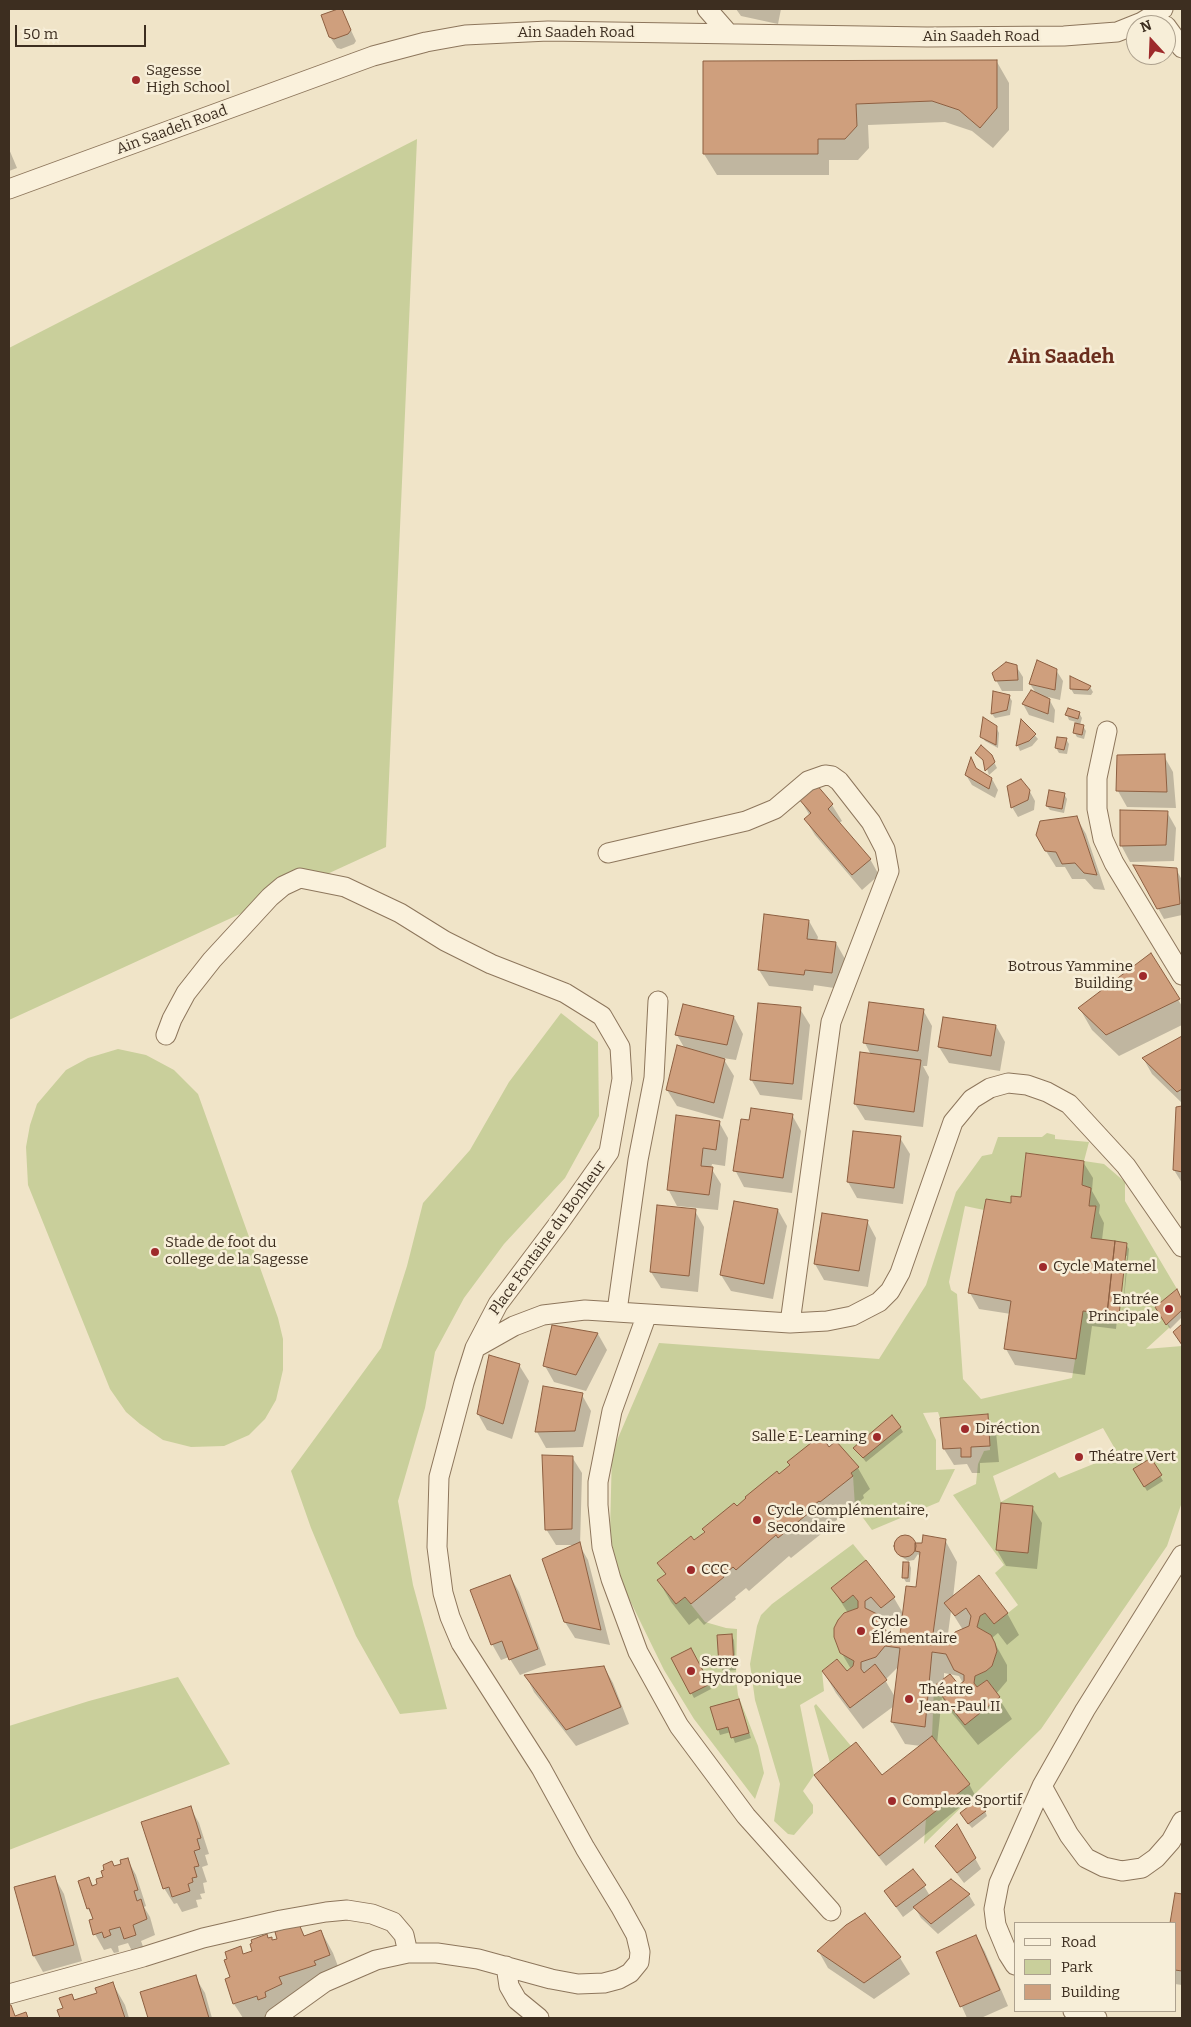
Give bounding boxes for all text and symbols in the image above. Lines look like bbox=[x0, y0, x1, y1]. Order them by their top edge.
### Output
scale bar bbox=[18, 15, 149, 47]
north arrow bbox=[1126, 15, 1176, 65]
text: N bbox=[1138, 17, 1154, 36]
street label: Ain Saadeh Road bbox=[517, 24, 635, 42]
text: 50 m bbox=[23, 25, 58, 43]
street label: Ain Saadeh Road bbox=[922, 28, 1040, 46]
place label: Sagesse High School bbox=[146, 62, 230, 97]
marker: Sagesse High School bbox=[130, 74, 142, 86]
street label: Ain Saadeh Road bbox=[114, 102, 230, 158]
district label: Ain Saadeh bbox=[1008, 345, 1114, 369]
place label: Botrous Yammine Building bbox=[1008, 958, 1133, 993]
marker: Botrous Yammine Building bbox=[1137, 970, 1149, 982]
street label: Place Fontaine du Bonheur bbox=[486, 1157, 610, 1319]
place label: Stade de foot du college de la Sagesse bbox=[165, 1234, 308, 1269]
marker: Stade de foot du college de la Sagesse bbox=[149, 1246, 161, 1258]
place label: Cycle Maternel bbox=[1053, 1258, 1156, 1276]
marker: Cycle Maternel bbox=[1037, 1261, 1049, 1273]
place label: Entrée Principale bbox=[1088, 1291, 1159, 1326]
marker: Entrée Principale bbox=[1163, 1303, 1175, 1315]
place label: Diréction bbox=[975, 1420, 1040, 1438]
marker: Diréction bbox=[959, 1423, 971, 1435]
place label: Salle E-Learning bbox=[751, 1428, 867, 1446]
marker: Salle E-Learning bbox=[871, 1431, 883, 1443]
place label: Théatre Vert bbox=[1089, 1448, 1176, 1466]
marker: Théatre Vert bbox=[1073, 1451, 1085, 1463]
place label: Cycle Complémentaire, Secondaire bbox=[767, 1502, 928, 1537]
marker: Cycle Complémentaire, Secondaire bbox=[751, 1514, 763, 1526]
place label: CCC bbox=[701, 1561, 729, 1579]
marker: CCC bbox=[685, 1564, 697, 1576]
place label: Cycle Élémentaire bbox=[871, 1613, 957, 1648]
marker: Cycle Élémentaire bbox=[855, 1625, 867, 1637]
place label: Serre Hydroponique bbox=[701, 1653, 802, 1688]
marker: Serre Hydroponique bbox=[685, 1665, 697, 1677]
place label: Théatre Jean-Paul II bbox=[919, 1681, 1000, 1716]
marker: Théatre Jean-Paul II bbox=[903, 1693, 915, 1705]
place label: Complexe Sportif bbox=[902, 1792, 1022, 1810]
marker: Complexe Sportif bbox=[886, 1795, 898, 1807]
legend bbox=[1014, 1922, 1176, 2012]
text: Road bbox=[1061, 1933, 1096, 1951]
text: Park bbox=[1061, 1958, 1093, 1976]
text: Building bbox=[1061, 1983, 1120, 2001]

